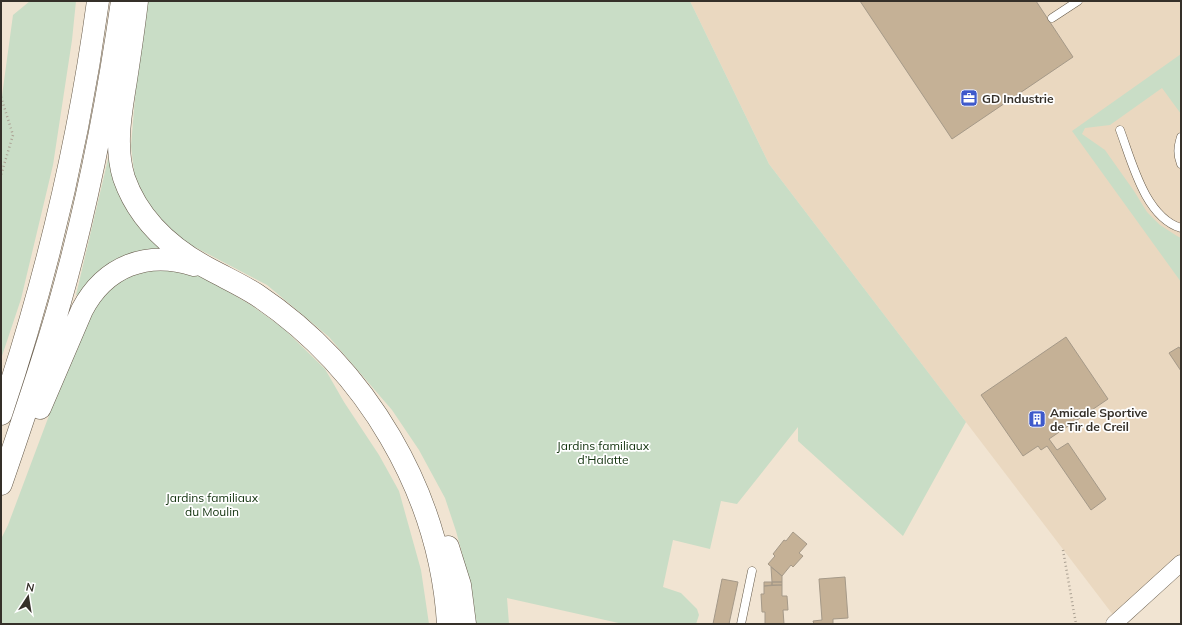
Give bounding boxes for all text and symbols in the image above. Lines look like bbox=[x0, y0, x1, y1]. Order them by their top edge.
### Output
office icon: GD Industrie bbox=[959, 88, 979, 108]
place label: GD Industrie bbox=[982, 91, 1054, 106]
place label: Amicale Sportive de Tir de Creil bbox=[1050, 405, 1148, 434]
building icon: Amicale Sportive de Tir de Creil bbox=[1027, 409, 1047, 429]
park label: Jardins familiaux d’Halatte bbox=[557, 438, 650, 467]
park label: Jardins familiaux du Moulin bbox=[166, 490, 259, 519]
north arrow bbox=[8, 577, 48, 617]
text: N bbox=[25, 580, 36, 595]

